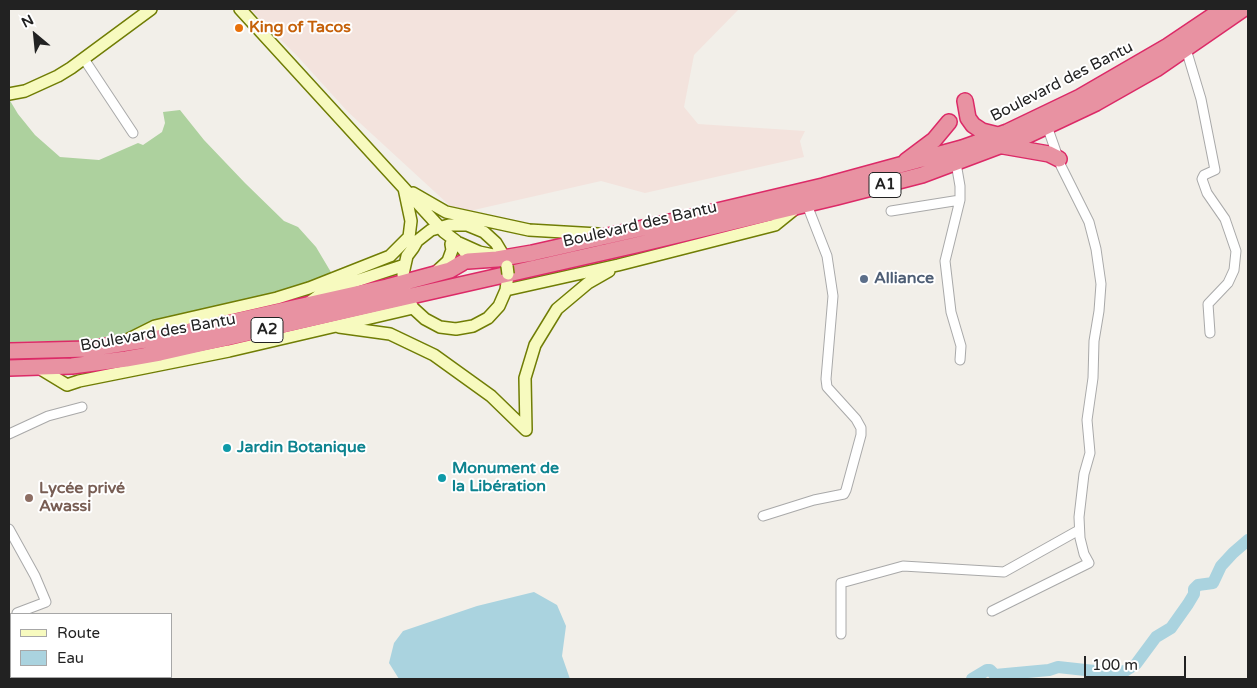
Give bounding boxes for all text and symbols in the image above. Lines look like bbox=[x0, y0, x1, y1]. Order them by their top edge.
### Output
north arrow bbox=[10, 10, 60, 60]
text: N bbox=[19, 11, 37, 31]
place label: King of Tacos bbox=[249, 18, 351, 38]
marker: King of Tacos bbox=[233, 22, 245, 34]
street label: Boulevard des Bantu bbox=[988, 38, 1136, 126]
road number: A1 bbox=[869, 172, 901, 198]
street label: Boulevard des Bantu bbox=[561, 198, 719, 252]
place label: Alliance bbox=[874, 269, 934, 289]
marker: Alliance bbox=[858, 273, 870, 285]
street label: Boulevard des Bantu bbox=[79, 310, 237, 356]
road number: A2 bbox=[251, 318, 283, 342]
place label: Jardin Botanique bbox=[237, 438, 366, 458]
marker: Jardin Botanique bbox=[221, 442, 233, 454]
place label: Monument de la Libération bbox=[452, 459, 559, 497]
marker: Monument de la Libération bbox=[436, 472, 448, 484]
place label: Lycée privé Awassi bbox=[39, 479, 125, 517]
marker: Lycée privé Awassi bbox=[23, 492, 35, 504]
legend bbox=[10, 613, 172, 678]
text: Route bbox=[57, 624, 100, 642]
scale bar bbox=[1087, 646, 1190, 678]
text: Eau bbox=[57, 649, 84, 667]
text: 100 m bbox=[1092, 656, 1138, 674]

